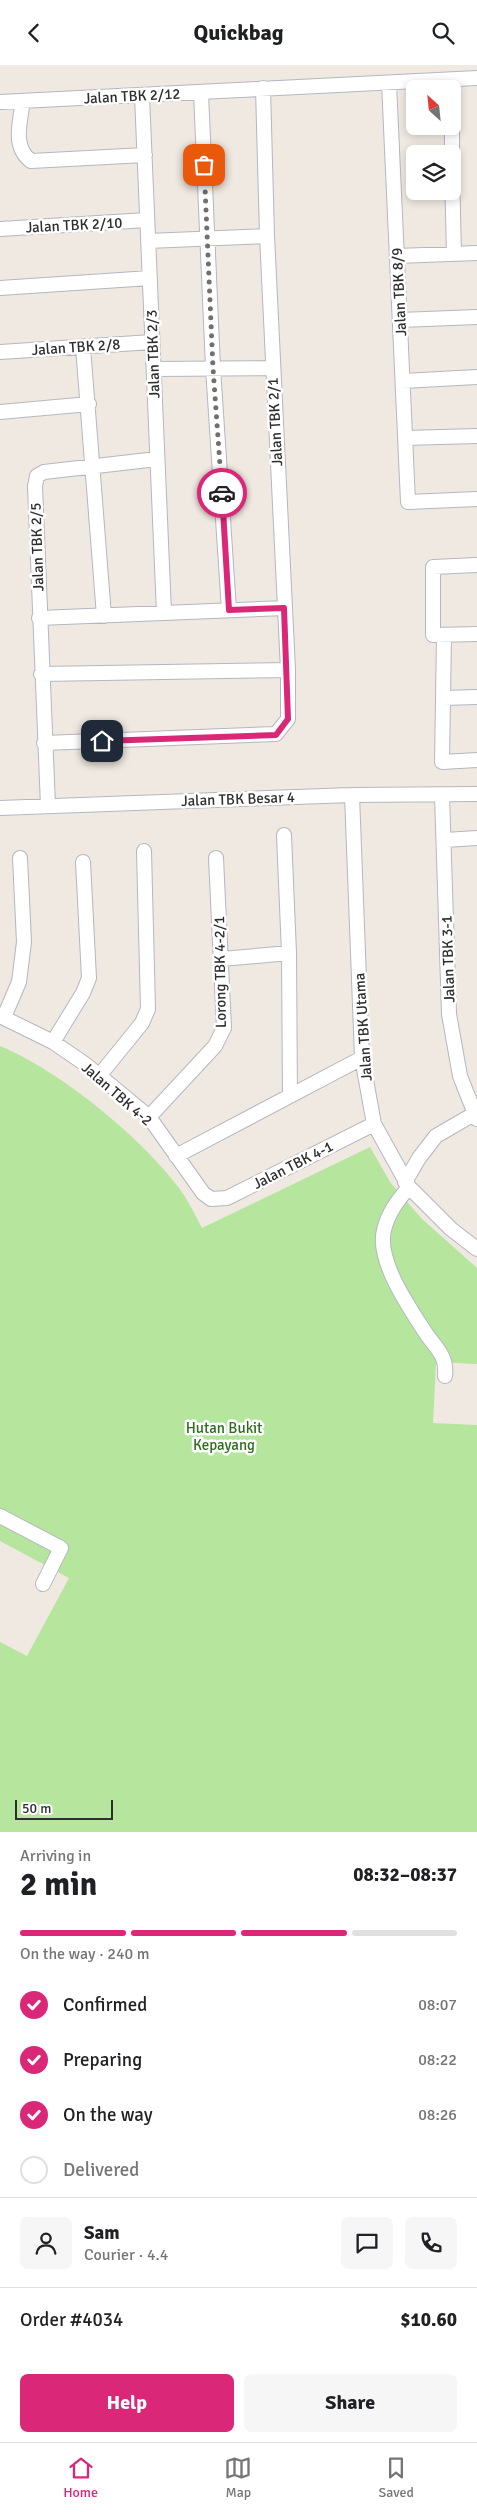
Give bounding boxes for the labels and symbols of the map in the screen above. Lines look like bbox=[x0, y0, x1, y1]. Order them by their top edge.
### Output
north arrow bbox=[406, 80, 461, 135]
street label: Jalan TBK 2/12 bbox=[83, 84, 181, 108]
pin bbox=[183, 144, 225, 186]
street label: Jalan TBK 2/10 bbox=[25, 213, 123, 237]
street label: Jalan TBK 8/9 bbox=[388, 247, 410, 337]
street label: Jalan TBK 2/3 bbox=[142, 309, 164, 399]
street label: Jalan TBK 2/8 bbox=[31, 335, 121, 359]
street label: Jalan TBK 2/1 bbox=[264, 377, 286, 467]
courier bbox=[197, 468, 247, 518]
street label: Jalan TBK 2/5 bbox=[26, 502, 48, 592]
pin bbox=[81, 720, 123, 762]
street label: Jalan TBK Besar 4 bbox=[181, 788, 295, 810]
street label: Jalan TBK 3-1 bbox=[437, 915, 459, 1003]
street label: Lorong TBK 4-2/1 bbox=[210, 916, 230, 1028]
street label: Jalan TBK Utama bbox=[350, 972, 376, 1082]
street label: Jalan TBK 4-2 bbox=[78, 1058, 156, 1130]
street label: Jalan TBK 4-1 bbox=[250, 1137, 336, 1193]
park label: Hutan Bukit Kepayang bbox=[186, 1419, 262, 1454]
scale bar bbox=[15, 1797, 112, 1820]

